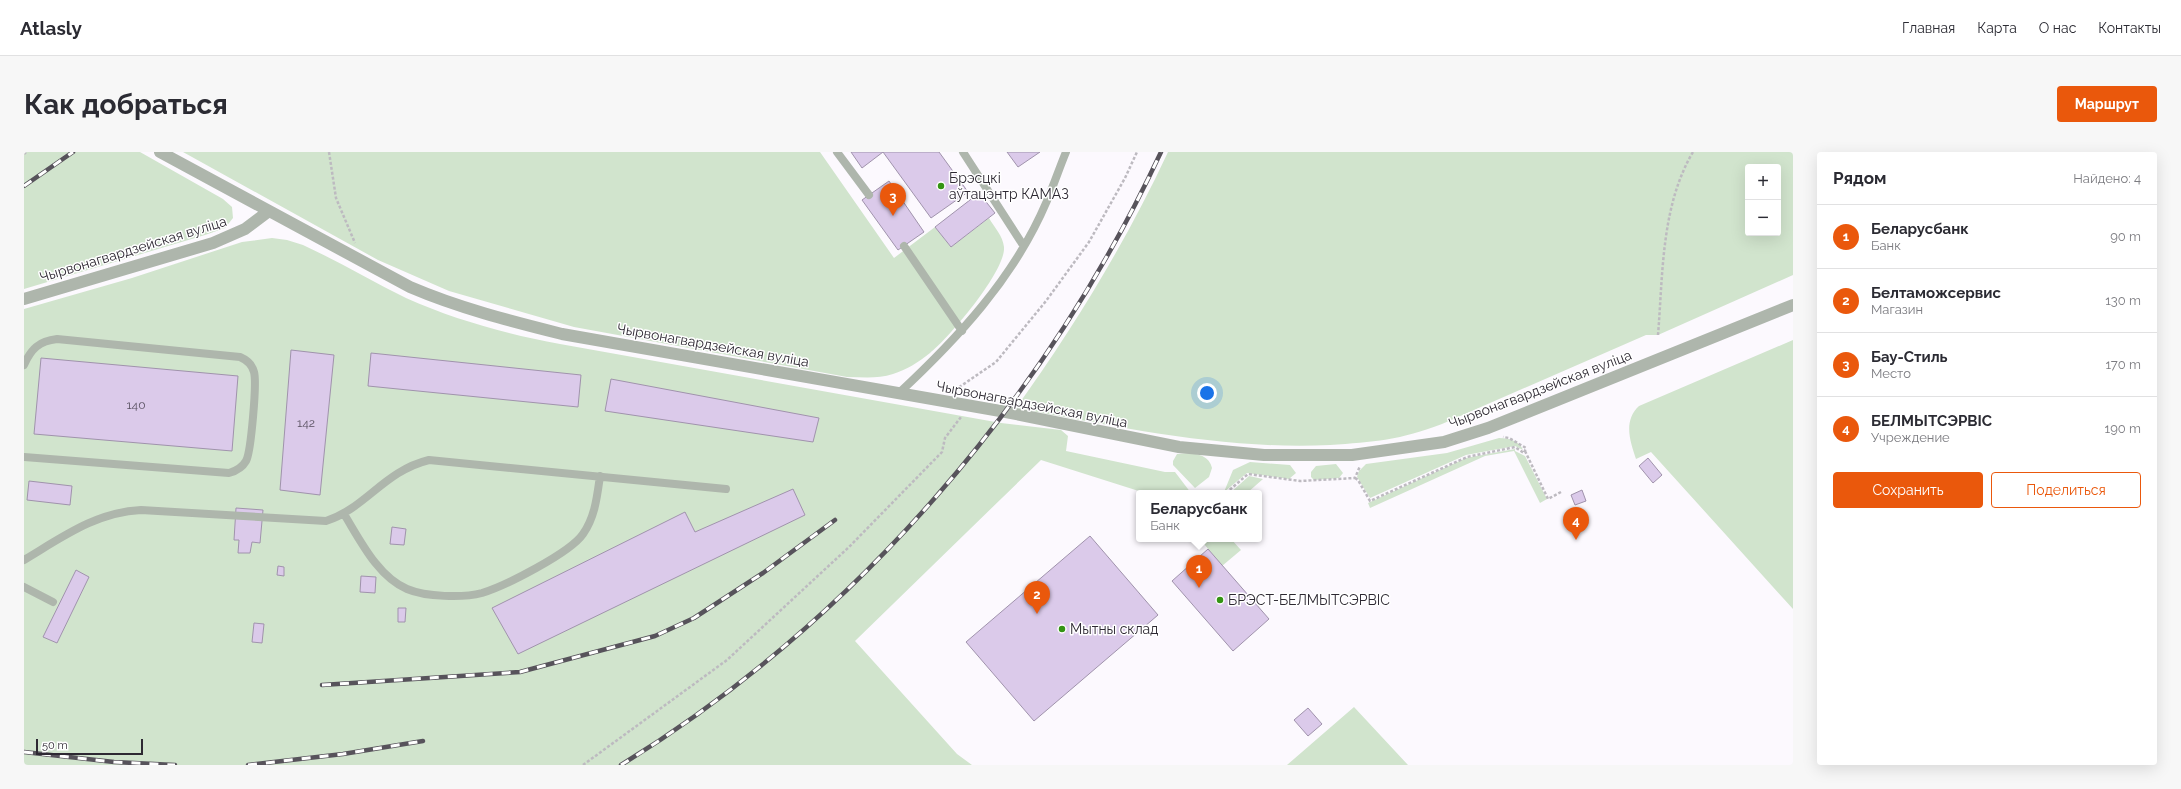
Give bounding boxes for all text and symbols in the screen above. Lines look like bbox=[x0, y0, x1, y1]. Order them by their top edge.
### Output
text: Atlasly bbox=[20, 17, 82, 39]
text: Главная bbox=[1902, 20, 1955, 36]
text: Карта bbox=[1977, 20, 2017, 36]
text: О нас bbox=[2039, 20, 2076, 36]
text: Контакты bbox=[2098, 20, 2161, 36]
button: Маршрут bbox=[2057, 86, 2157, 122]
text: Как добраться bbox=[24, 88, 228, 121]
map controls bbox=[1745, 164, 1781, 236]
button: + bbox=[1745, 164, 1781, 200]
text: Рядом bbox=[1833, 168, 1886, 188]
place label: Брэсцкі аўтацэнтр КАМАЗ bbox=[949, 170, 1069, 202]
text: Найдено: 4 bbox=[2073, 171, 2141, 186]
marker: Брэсцкі аўтацэнтр КАМАЗ bbox=[936, 181, 946, 191]
pin: 3 bbox=[880, 183, 906, 216]
button: − bbox=[1745, 200, 1781, 236]
street label: Чырвонагвардзейская вуліца bbox=[38, 213, 228, 285]
text: Беларусбанк bbox=[1871, 220, 1969, 238]
text: 1 bbox=[1843, 229, 1849, 244]
text: 90 m bbox=[2110, 229, 2141, 244]
text: Банк bbox=[1871, 238, 1901, 253]
text: Белтаможсервис bbox=[1871, 284, 2001, 302]
text: 2 bbox=[1842, 293, 1850, 308]
text: 130 m bbox=[2105, 293, 2141, 308]
text: Магазин bbox=[1871, 302, 1923, 317]
street label: Чырвонагвардзейская вуліца bbox=[616, 320, 810, 370]
street label: Чырвонагвардзейская вуліца bbox=[1446, 347, 1634, 431]
text: Бау-Стиль bbox=[1871, 348, 1948, 366]
text: 3 bbox=[1842, 357, 1850, 372]
text: 170 m bbox=[2105, 357, 2141, 372]
text: Место bbox=[1871, 366, 1911, 381]
street label: Чырвонагвардзейская вуліца bbox=[935, 378, 1129, 430]
your location bbox=[1197, 383, 1217, 403]
house number: 140 bbox=[126, 398, 146, 412]
text: БЕЛМЫТСЭРВІС bbox=[1871, 412, 1992, 430]
house number: 142 bbox=[297, 416, 315, 430]
text: 4 bbox=[1842, 421, 1850, 436]
text: 190 m bbox=[2105, 421, 2141, 436]
text: Учреждение bbox=[1871, 430, 1950, 445]
button: Сохранить bbox=[1833, 472, 1983, 508]
button: Поделиться bbox=[1991, 472, 2141, 508]
popup bbox=[1136, 490, 1262, 542]
text: Беларусбанк bbox=[1150, 500, 1248, 518]
pin: 4 bbox=[1563, 507, 1589, 540]
text: Банк bbox=[1150, 518, 1180, 533]
pin: 1 bbox=[1186, 555, 1212, 588]
pin: 2 bbox=[1024, 581, 1050, 614]
place label: БРЭСТ-БЕЛМЫТСЭРВІС bbox=[1228, 592, 1390, 608]
marker: БРЭСТ-БЕЛМЫТСЭРВІС bbox=[1215, 595, 1225, 605]
place label: Мытны склад bbox=[1070, 621, 1158, 637]
marker: Мытны склад bbox=[1057, 624, 1067, 634]
scale bar bbox=[36, 737, 143, 756]
text: 50 m bbox=[42, 739, 68, 752]

